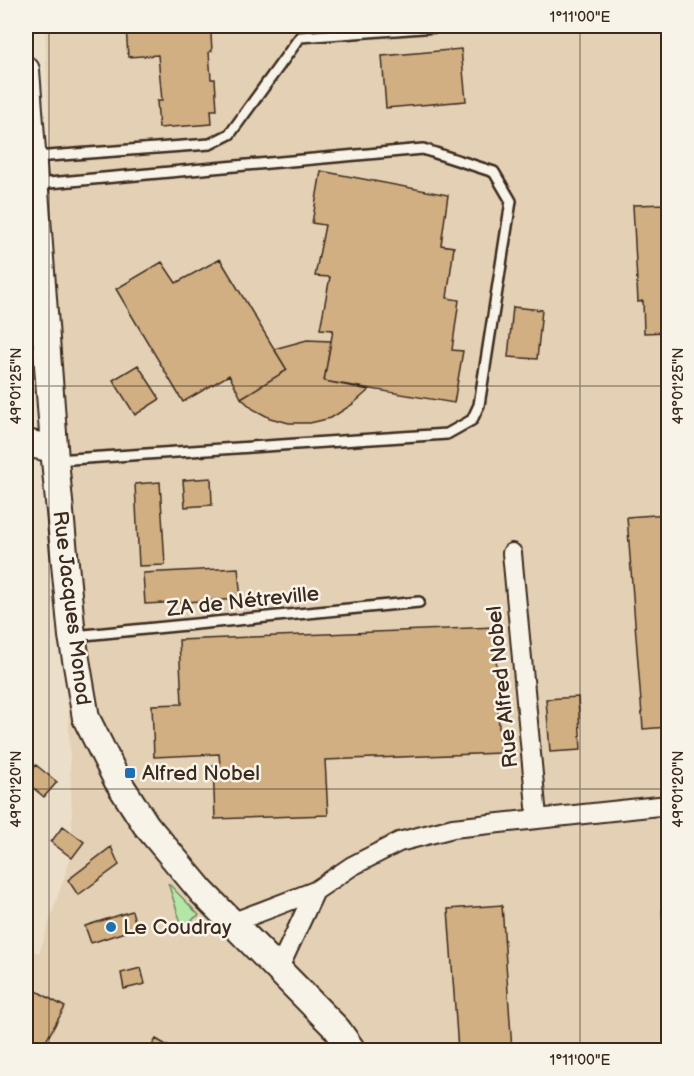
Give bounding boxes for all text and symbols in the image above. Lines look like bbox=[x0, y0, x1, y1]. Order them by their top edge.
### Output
text: 1°11'00"E bbox=[550, 8, 611, 27]
text: 49°01'25"N bbox=[7, 347, 26, 425]
text: 49°01'25"N bbox=[669, 347, 688, 425]
street label: Rue Jacques Monod bbox=[47, 509, 96, 707]
street label: ZA de Nétreville bbox=[165, 581, 320, 622]
street label: Rue Alfred Nobel bbox=[482, 605, 523, 769]
text: 49°01'20"N bbox=[7, 750, 26, 828]
text: 49°01'20"N bbox=[669, 750, 688, 828]
place label: Alfred Nobel bbox=[142, 761, 260, 786]
marker: Alfred Nobel bbox=[123, 766, 137, 780]
place label: Le Coudray bbox=[123, 915, 232, 940]
marker: Le Coudray bbox=[104, 920, 118, 934]
text: 1°11'00"E bbox=[550, 1051, 611, 1070]

